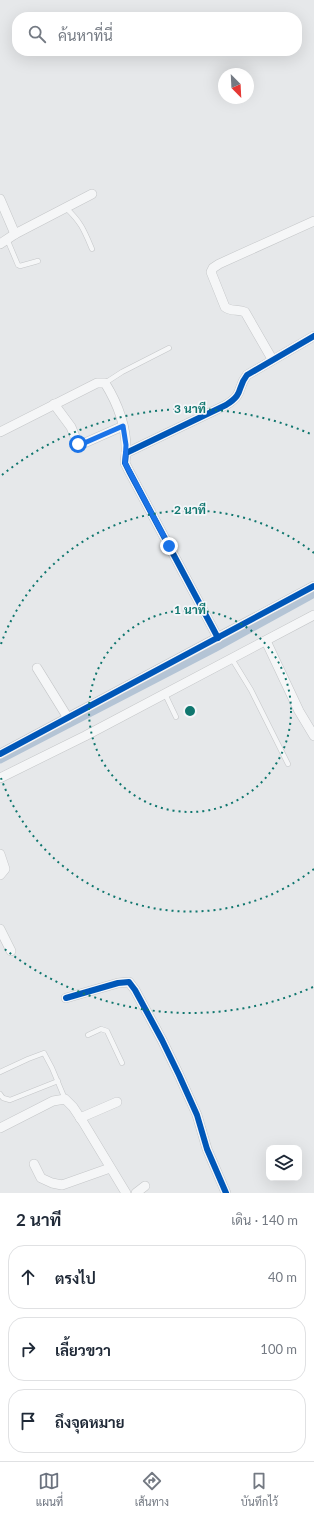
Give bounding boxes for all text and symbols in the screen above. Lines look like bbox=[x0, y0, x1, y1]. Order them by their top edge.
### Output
search box bbox=[12, 12, 302, 56]
icon: search bbox=[26, 23, 48, 45]
text: ค้นหาที่นี่ bbox=[58, 26, 113, 44]
north arrow bbox=[218, 68, 254, 104]
text: 3 นาที bbox=[174, 401, 206, 416]
route start bbox=[69, 435, 87, 453]
text: 2 นาที bbox=[174, 502, 206, 517]
route end bbox=[160, 537, 178, 555]
text: 1 นาที bbox=[174, 602, 206, 617]
centre of rings bbox=[183, 704, 197, 718]
map controls bbox=[266, 1145, 302, 1181]
button: layers bbox=[266, 1145, 302, 1181]
text: 2 นาที bbox=[16, 1209, 61, 1230]
text: เดิน · 140 m bbox=[231, 1212, 298, 1228]
icon: ahead bbox=[17, 1266, 39, 1288]
text: ตรงไป bbox=[55, 1269, 96, 1287]
text: 40 m bbox=[268, 1269, 297, 1285]
icon: right bbox=[17, 1338, 39, 1360]
text: เลี้ยวขวา bbox=[55, 1341, 111, 1359]
text: 100 m bbox=[260, 1341, 297, 1357]
icon: arrive bbox=[17, 1410, 39, 1432]
text: ถึงจุดหมาย bbox=[55, 1413, 125, 1431]
tab: แผนที่ bbox=[36, 1470, 63, 1509]
tab: เส้นทาง bbox=[135, 1470, 169, 1509]
tab: บันทึกไว้ bbox=[241, 1470, 278, 1509]

